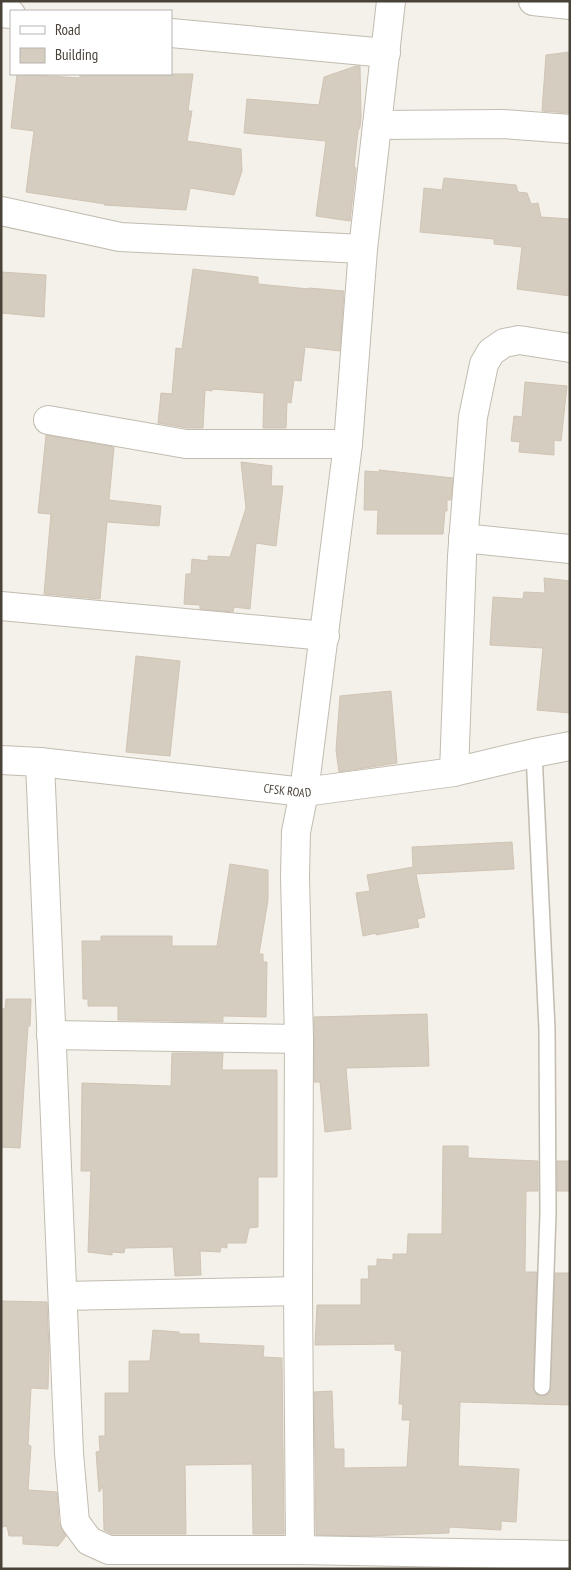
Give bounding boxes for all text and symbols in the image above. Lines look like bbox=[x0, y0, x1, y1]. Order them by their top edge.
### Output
legend bbox=[10, 10, 172, 75]
text: Road bbox=[55, 20, 81, 39]
text: Building bbox=[55, 45, 98, 64]
street label: CFSK ROAD bbox=[263, 780, 312, 800]

